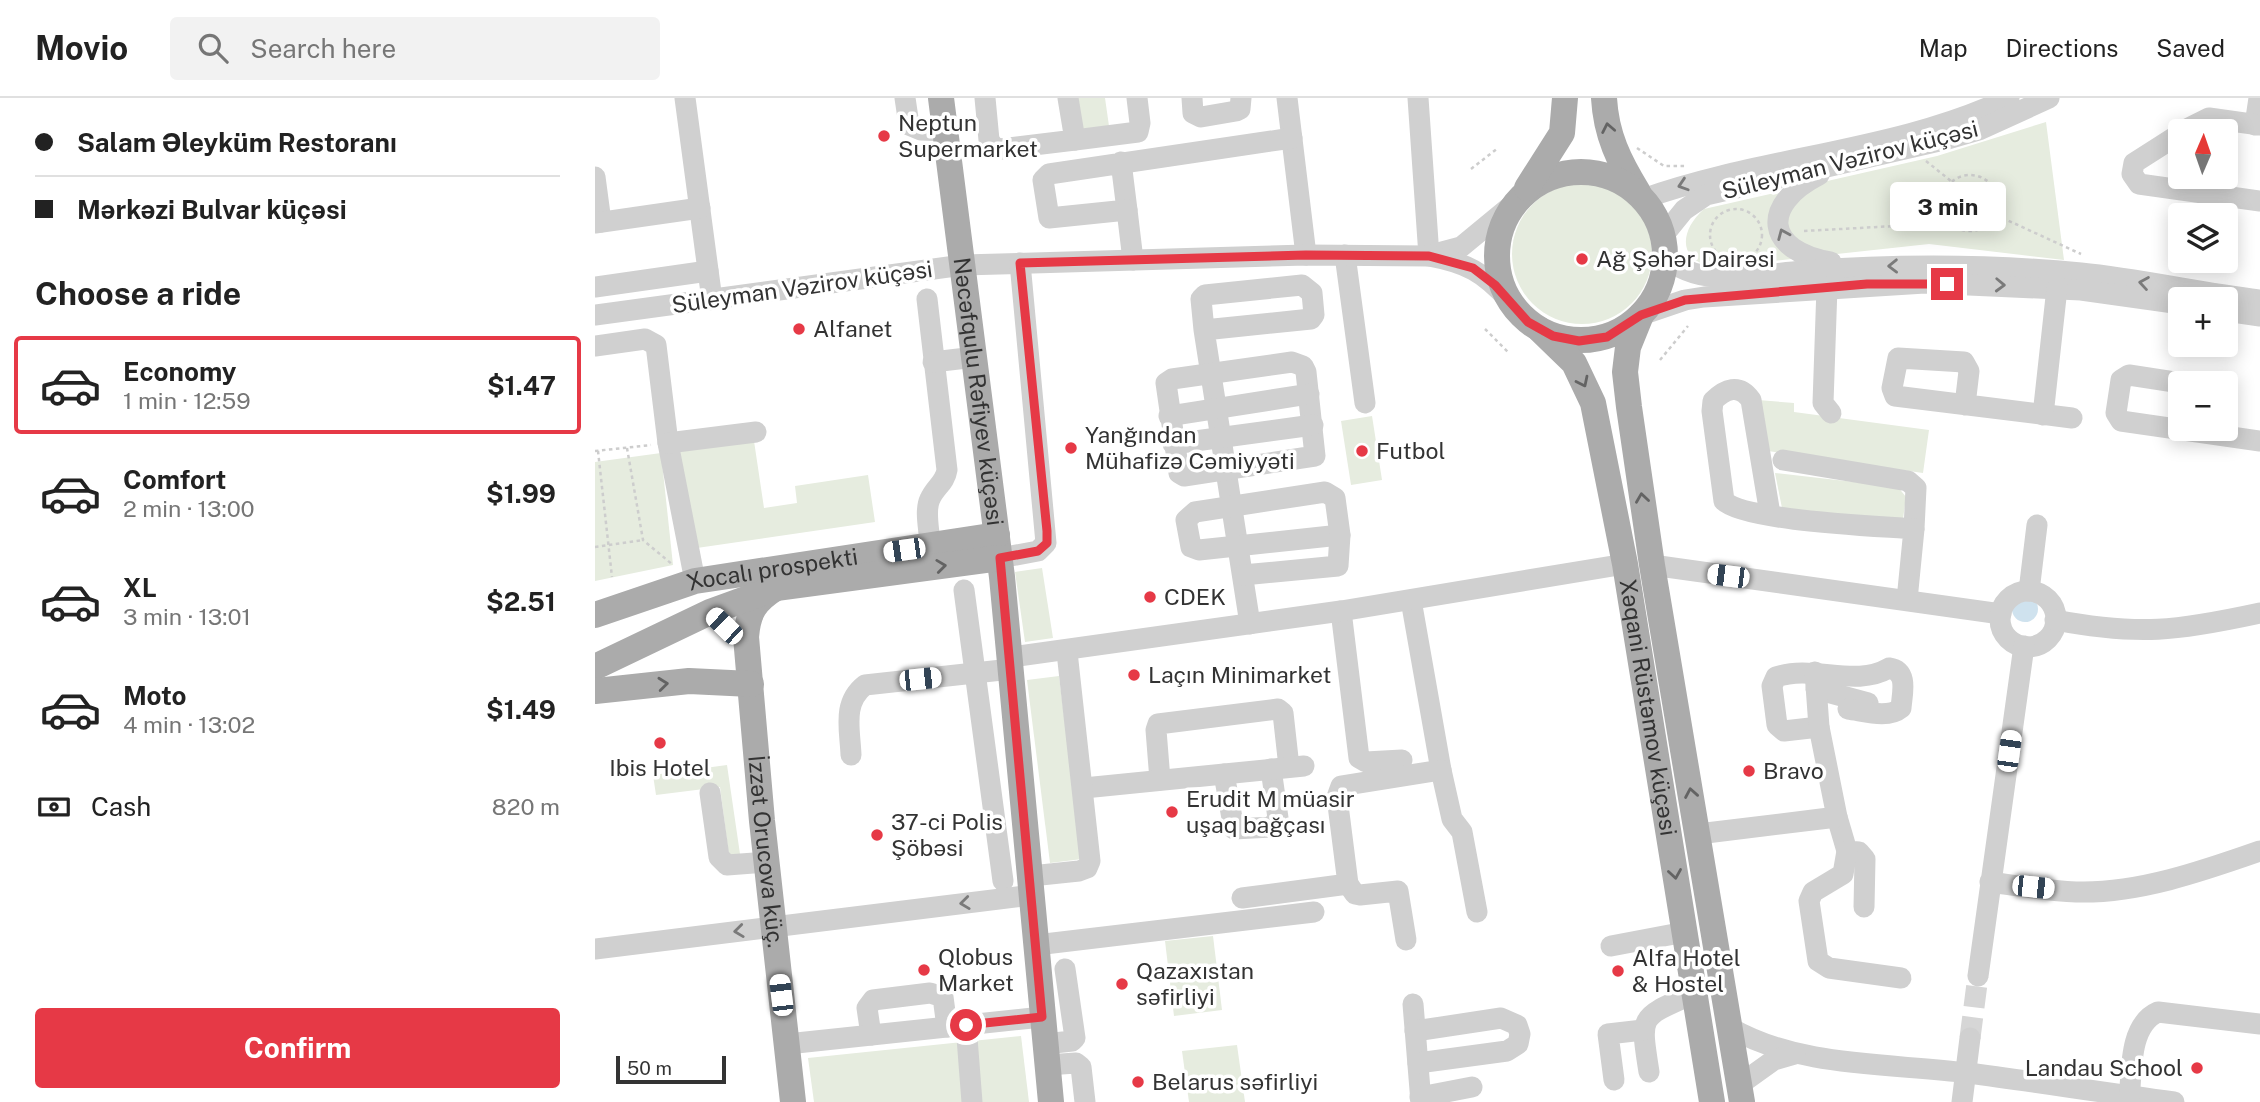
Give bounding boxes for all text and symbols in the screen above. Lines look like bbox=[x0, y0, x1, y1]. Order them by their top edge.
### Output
search box bbox=[170, 17, 660, 80]
text: Movio bbox=[35, 29, 128, 67]
icon: search bbox=[194, 29, 232, 67]
text: Search here bbox=[250, 33, 396, 64]
text: Map bbox=[1919, 34, 1968, 62]
text: Directions bbox=[2006, 34, 2118, 62]
text: Saved bbox=[2156, 34, 2225, 62]
place label: Neptun Supermarket bbox=[898, 109, 1038, 162]
street label: Süleyman Vəzirov küçəsi bbox=[1719, 115, 1981, 204]
north arrow bbox=[2168, 119, 2238, 189]
map controls bbox=[2168, 119, 2238, 441]
one-way arrow bbox=[1601, 122, 1616, 134]
text: Salam Əleyküm Restoranı bbox=[77, 127, 397, 158]
marker: Neptun Supermarket bbox=[876, 128, 892, 144]
one-way arrow bbox=[1678, 176, 1690, 191]
callout: 3 min bbox=[1889, 183, 2005, 232]
text: 3 min bbox=[1918, 193, 1978, 220]
text: Mərkəzi Bulvar küçəsi bbox=[77, 194, 347, 225]
button: layers bbox=[2168, 203, 2238, 273]
one-way arrow bbox=[1777, 228, 1791, 241]
place label: Ağ Şəhər Dairəsi bbox=[1596, 245, 1775, 272]
marker: Ağ Şəhər Dairəsi bbox=[1574, 251, 1590, 267]
street label: Süleyman Vəzirov küçəsi bbox=[670, 255, 934, 318]
street label: Nəcəfqulu Rəfiyev küçəsi bbox=[948, 256, 1009, 527]
one-way arrow bbox=[1887, 258, 1898, 274]
route end bbox=[1931, 268, 1963, 300]
text: Choose a ride bbox=[35, 275, 241, 312]
one-way arrow bbox=[2138, 276, 2150, 291]
one-way arrow bbox=[1995, 278, 2006, 293]
button: + bbox=[2168, 287, 2238, 357]
place label: Alfanet bbox=[813, 315, 892, 342]
marker: Alfanet bbox=[791, 321, 807, 337]
icon: car bbox=[39, 354, 102, 417]
text: Economy bbox=[123, 356, 236, 387]
text: $1.47 bbox=[487, 370, 556, 401]
button: − bbox=[2168, 371, 2238, 441]
one-way arrow bbox=[1575, 375, 1589, 387]
text: 1 min · 12:59 bbox=[123, 387, 251, 414]
place label: Yanğından Mühafizə Cəmiyyəti bbox=[1085, 421, 1295, 474]
place label: Futbol bbox=[1376, 437, 1445, 464]
marker: Yanğından Mühafizə Cəmiyyəti bbox=[1063, 440, 1079, 456]
marker: Futbol bbox=[1354, 443, 1370, 459]
icon: car bbox=[39, 462, 102, 525]
text: Comfort bbox=[123, 464, 226, 495]
text: $1.99 bbox=[486, 478, 556, 509]
one-way arrow bbox=[1635, 492, 1650, 504]
text: 2 min · 13:00 bbox=[123, 495, 255, 522]
car bbox=[882, 537, 927, 563]
street label: Xocalı prospekti bbox=[683, 542, 860, 596]
one-way arrow bbox=[935, 559, 947, 574]
car bbox=[1706, 563, 1751, 589]
icon: car bbox=[39, 570, 102, 633]
text: XL bbox=[123, 572, 157, 603]
street label: Xəqani Rüstəmov küçəsi bbox=[1615, 577, 1683, 838]
place label: CDEK bbox=[1164, 583, 1226, 610]
text: $2.51 bbox=[486, 586, 556, 617]
marker: CDEK bbox=[1142, 589, 1158, 605]
text: 3 min · 13:01 bbox=[123, 603, 251, 630]
car bbox=[702, 604, 747, 648]
place label: Laçın Minimarket bbox=[1148, 661, 1331, 688]
car bbox=[899, 666, 942, 692]
marker: Laçın Minimarket bbox=[1126, 667, 1142, 683]
one-way arrow bbox=[657, 676, 669, 691]
icon: car bbox=[39, 678, 102, 741]
text: Moto bbox=[123, 680, 186, 711]
text: $1.49 bbox=[486, 694, 556, 725]
text: 4 min · 13:02 bbox=[123, 711, 255, 738]
car bbox=[1996, 729, 2023, 773]
marker: Ibis Hotel bbox=[652, 735, 668, 751]
place label: Ibis Hotel bbox=[609, 754, 711, 781]
street label: İzzət Orucova küç. bbox=[743, 754, 790, 949]
place label: Bravo bbox=[1763, 757, 1824, 784]
marker: Bravo bbox=[1741, 763, 1757, 779]
place label: Erudit M müasir uşaq bağçası bbox=[1186, 785, 1355, 838]
one-way arrow bbox=[1684, 787, 1699, 799]
icon: cash bbox=[35, 788, 73, 826]
text: Cash bbox=[91, 791, 151, 822]
text: 820 m bbox=[492, 793, 560, 820]
marker: Erudit M müasir uşaq bağçası bbox=[1164, 804, 1180, 820]
place label: 37-ci Polis Şöbəsi bbox=[891, 808, 1003, 861]
marker: 37-ci Polis Şöbəsi bbox=[869, 827, 885, 843]
one-way arrow bbox=[1667, 868, 1682, 879]
car bbox=[2012, 874, 2055, 900]
one-way arrow bbox=[959, 896, 970, 911]
one-way arrow bbox=[733, 924, 745, 939]
place label: Qlobus Market bbox=[938, 943, 1014, 996]
place label: Alfa Hotel & Hostel bbox=[1632, 944, 1741, 997]
place label: Qazaxıstan səfirliyi bbox=[1136, 957, 1254, 1010]
marker: Qlobus Market bbox=[916, 962, 932, 978]
marker: Alfa Hotel & Hostel bbox=[1610, 963, 1626, 979]
car bbox=[769, 973, 794, 1017]
marker: Qazaxıstan səfirliyi bbox=[1114, 976, 1130, 992]
button: Confirm bbox=[35, 1008, 560, 1088]
route start bbox=[950, 1009, 982, 1041]
scale bar bbox=[616, 1053, 726, 1085]
place label: Landau School bbox=[2025, 1054, 2183, 1081]
text: 50 m bbox=[627, 1057, 672, 1079]
marker: Landau School bbox=[2189, 1060, 2205, 1076]
place label: Belarus səfirliyi bbox=[1152, 1068, 1318, 1095]
marker: Belarus səfirliyi bbox=[1130, 1074, 1146, 1090]

